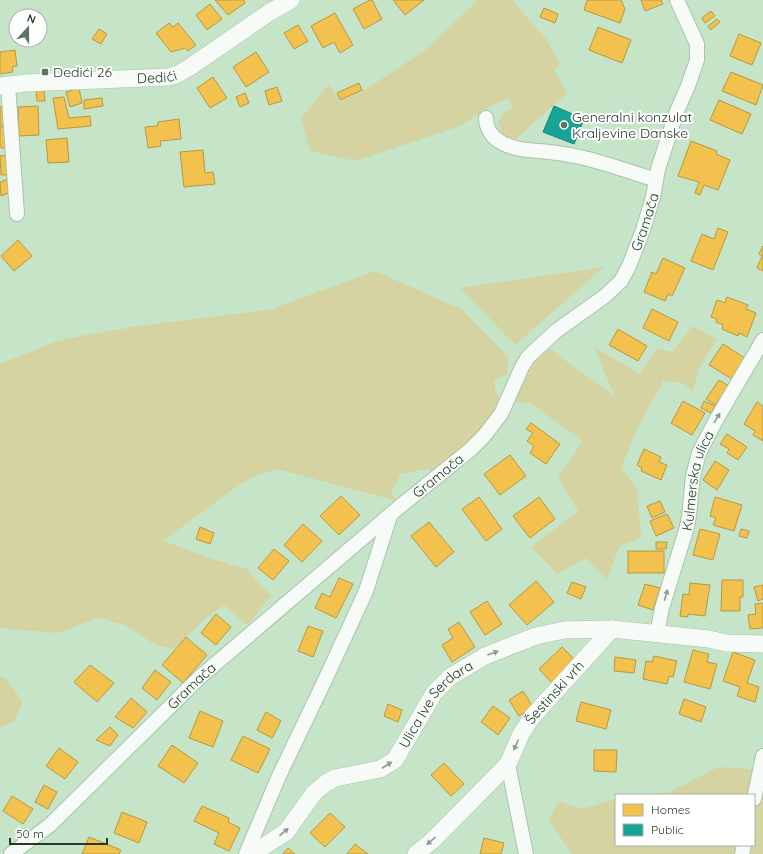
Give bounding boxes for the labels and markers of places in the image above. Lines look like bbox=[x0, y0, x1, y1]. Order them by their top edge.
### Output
place label: Dedići 26 bbox=[53, 63, 112, 81]
marker: Dedići 26 bbox=[40, 67, 50, 77]
place label: Generalni konzulat Kraljevine Danske bbox=[572, 108, 693, 142]
marker: Generalni konzulat Kraljevine Danske bbox=[559, 120, 569, 130]

